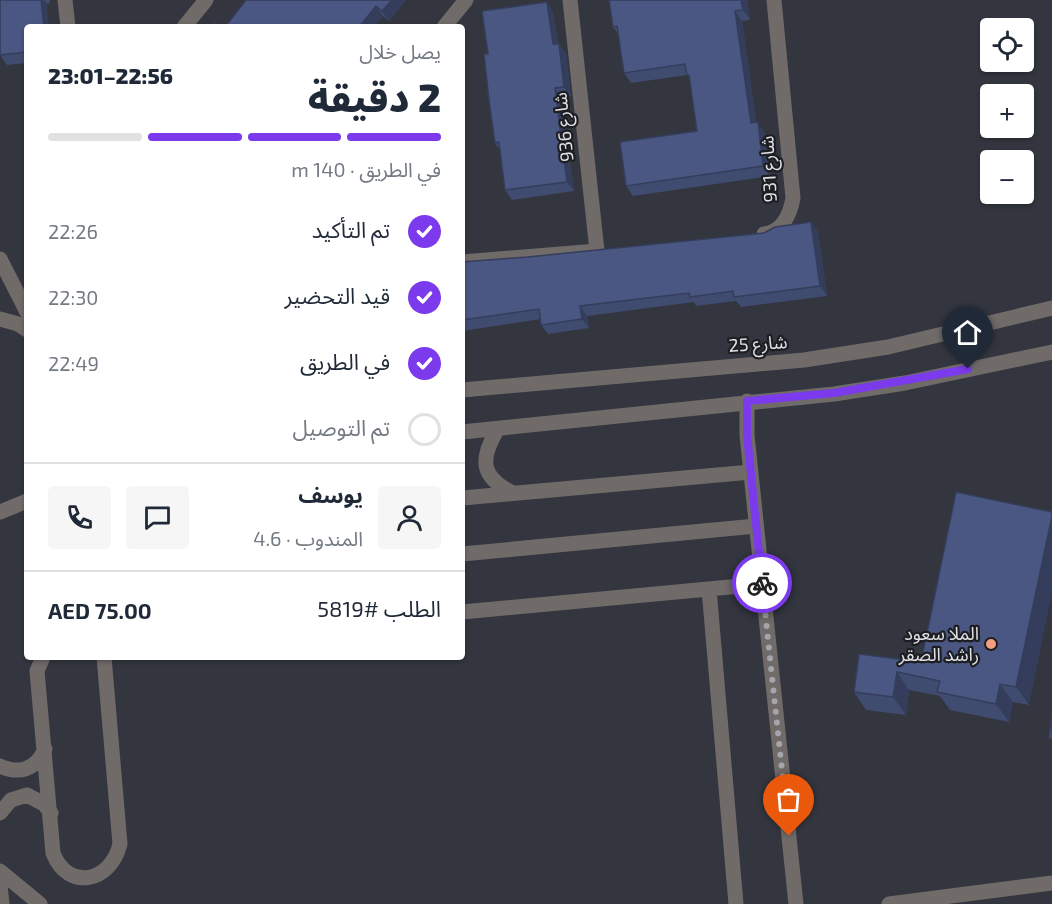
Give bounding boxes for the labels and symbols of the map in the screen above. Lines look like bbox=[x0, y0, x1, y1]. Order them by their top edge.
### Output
street label: شارع 936 bbox=[548, 91, 582, 163]
street label: شارع 931 bbox=[755, 135, 785, 203]
pin bbox=[942, 307, 993, 369]
street label: شارع 25 bbox=[728, 330, 788, 360]
courier bbox=[732, 553, 792, 613]
place label: الملا سعود راشد الصقر bbox=[898, 622, 979, 666]
marker: الملا سعود راشد الصقر bbox=[984, 637, 998, 651]
pin bbox=[763, 774, 814, 836]

